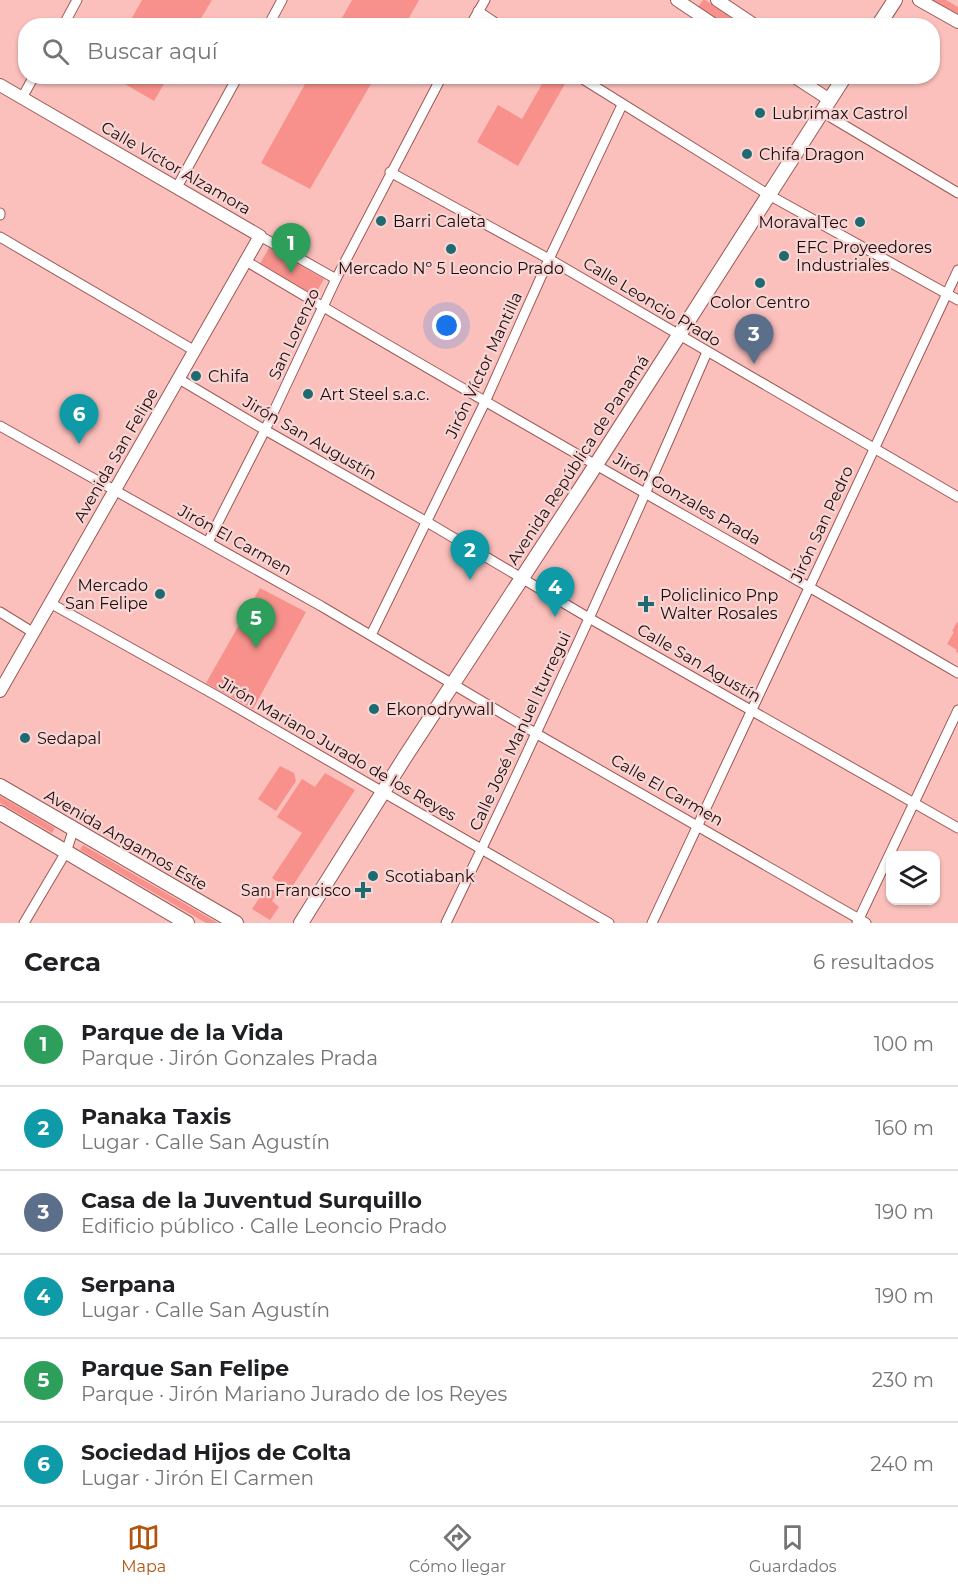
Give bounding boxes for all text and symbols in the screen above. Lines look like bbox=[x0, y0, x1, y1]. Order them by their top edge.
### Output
search box bbox=[18, 18, 940, 84]
icon: search bbox=[39, 35, 72, 68]
text: Buscar aquí bbox=[87, 38, 218, 65]
place label: Lubrimax Castrol bbox=[772, 104, 908, 123]
marker: Lubrimax Castrol bbox=[753, 106, 767, 120]
street label: Calle Víctor Alzamora bbox=[98, 117, 254, 219]
place label: Chifa Dragon bbox=[759, 145, 865, 164]
marker: Chifa Dragon bbox=[740, 147, 754, 161]
place label: Barri Caleta bbox=[393, 212, 486, 231]
place label: MoravalTec bbox=[759, 213, 848, 232]
marker: Barri Caleta bbox=[374, 214, 388, 228]
marker: MoravalTec bbox=[853, 215, 867, 229]
pin: 1 bbox=[272, 224, 310, 273]
place label: EFC Proyeedores Industriales bbox=[796, 238, 932, 275]
marker: Mercado Nº 5 Leoncio Prado bbox=[444, 242, 458, 256]
marker: EFC Proyeedores Industriales bbox=[777, 249, 791, 263]
street label: Calle Leoncio Prado bbox=[580, 253, 724, 351]
place label: Mercado Nº 5 Leoncio Prado bbox=[338, 259, 564, 278]
marker: Color Centro bbox=[753, 276, 767, 290]
street label: San Lorenzo bbox=[265, 285, 323, 383]
street label: Jirón Víctor Mantilla bbox=[441, 289, 526, 442]
place label: Color Centro bbox=[710, 293, 810, 312]
your location bbox=[432, 311, 461, 340]
pin: 3 bbox=[734, 314, 774, 364]
street label: Avenida República de Panamá bbox=[503, 352, 653, 568]
place label: Chifa bbox=[208, 367, 249, 386]
marker: Chifa bbox=[189, 369, 203, 383]
street label: Avenida San Felipe bbox=[70, 385, 162, 525]
place label: Art Steel s.a.c. bbox=[320, 385, 429, 404]
marker: Art Steel s.a.c. bbox=[301, 387, 315, 401]
street label: Jirón San Augustín bbox=[239, 392, 380, 484]
pin: 6 bbox=[60, 394, 98, 444]
street label: Jirón Gonzales Prada bbox=[609, 449, 764, 549]
street label: Jirón San Pedro bbox=[786, 463, 857, 586]
street label: Jirón El Carmen bbox=[174, 500, 295, 579]
pin: 2 bbox=[450, 530, 490, 580]
pin: 4 bbox=[536, 568, 574, 617]
place label: Mercado San Felipe bbox=[65, 576, 148, 613]
place label: Policlinico Pnp Walter Rosales bbox=[660, 586, 779, 623]
marker: Mercado San Felipe bbox=[153, 587, 167, 601]
marker: Policlinico Pnp Walter Rosales bbox=[637, 595, 655, 613]
pin: 5 bbox=[236, 598, 276, 648]
street label: Calle San Agustín bbox=[634, 620, 764, 706]
street label: Calle José Manuel Iturregui bbox=[465, 628, 575, 834]
street label: Jirón Mariano Jurado de los Reyes bbox=[215, 673, 460, 825]
place label: Ekonodrywall bbox=[386, 700, 494, 719]
marker: Ekonodrywall bbox=[367, 702, 381, 716]
place label: Sedapal bbox=[37, 729, 101, 748]
marker: Sedapal bbox=[18, 731, 32, 745]
street label: Calle El Carmen bbox=[607, 750, 727, 830]
street label: Avenida Angamos Este bbox=[41, 786, 211, 894]
map controls bbox=[886, 851, 940, 905]
button: layers bbox=[886, 851, 940, 905]
place label: Scotiabank bbox=[385, 867, 475, 886]
marker: Scotiabank bbox=[366, 869, 380, 883]
place label: San Francisco bbox=[241, 881, 351, 900]
marker: San Francisco bbox=[356, 883, 370, 897]
text: Cerca bbox=[24, 946, 101, 978]
text: 6 resultados bbox=[813, 950, 934, 974]
text: Parque de la Vida bbox=[81, 1019, 284, 1046]
text: 1 bbox=[40, 1032, 47, 1056]
text: 100 m bbox=[874, 1032, 934, 1056]
text: Parque · Jirón Gonzales Prada bbox=[81, 1046, 378, 1070]
text: Panaka Taxis bbox=[81, 1103, 231, 1130]
text: 2 bbox=[38, 1116, 49, 1140]
text: 160 m bbox=[875, 1116, 934, 1140]
text: Lugar · Calle San Agustín bbox=[81, 1130, 330, 1154]
text: Casa de la Juventud Surquillo bbox=[81, 1187, 422, 1214]
text: 3 bbox=[38, 1200, 49, 1224]
text: 190 m bbox=[875, 1200, 934, 1224]
text: Edificio público · Calle Leoncio Prado bbox=[81, 1214, 447, 1238]
text: Serpana bbox=[81, 1271, 176, 1298]
text: 4 bbox=[37, 1284, 50, 1308]
text: 190 m bbox=[875, 1284, 934, 1308]
text: Lugar · Calle San Agustín bbox=[81, 1298, 330, 1322]
text: Parque San Felipe bbox=[81, 1355, 289, 1382]
text: 5 bbox=[38, 1368, 49, 1392]
text: 230 m bbox=[872, 1368, 934, 1392]
text: Parque · Jirón Mariano Jurado de los Reyes bbox=[81, 1382, 507, 1406]
text: Sociedad Hijos de Colta bbox=[81, 1439, 351, 1466]
text: 6 bbox=[37, 1452, 50, 1476]
text: 240 m bbox=[870, 1452, 934, 1476]
text: Lugar · Jirón El Carmen bbox=[81, 1466, 314, 1490]
tab: Mapa bbox=[121, 1521, 166, 1576]
tab: Cómo llegar bbox=[409, 1521, 506, 1576]
tab: Guardados bbox=[749, 1521, 837, 1576]

